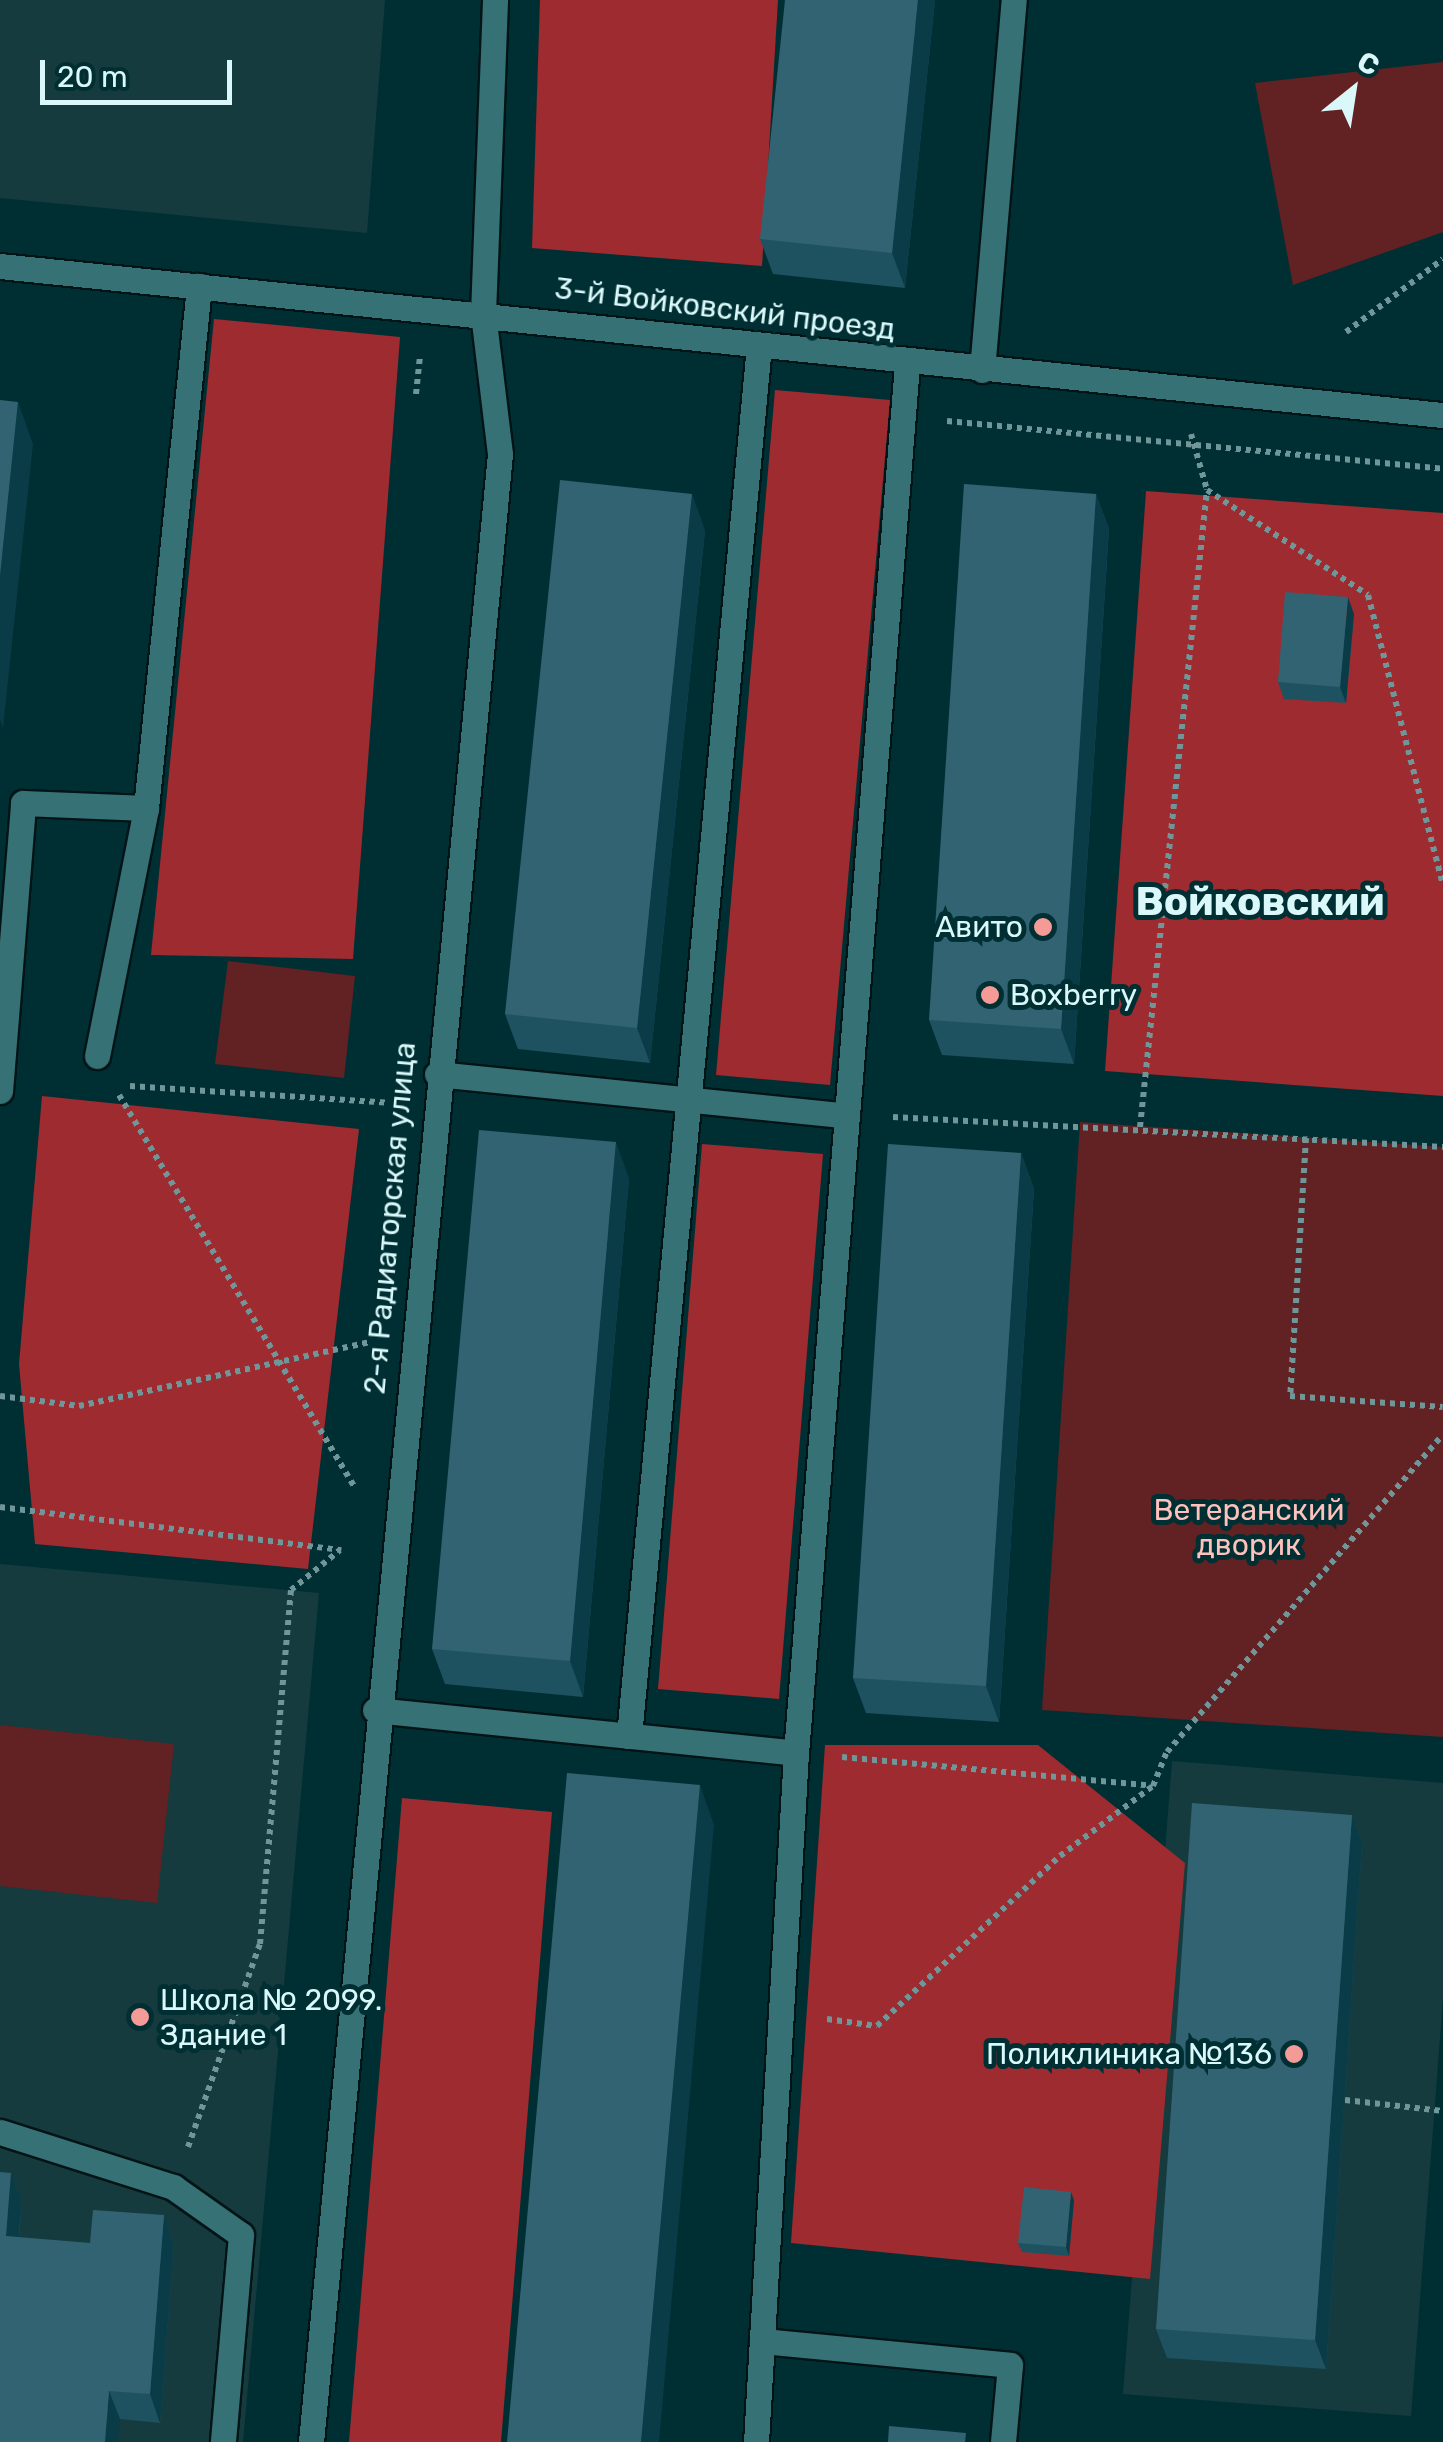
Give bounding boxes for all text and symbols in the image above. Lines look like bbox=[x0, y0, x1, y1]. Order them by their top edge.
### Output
scale bar bbox=[45, 40, 238, 102]
north arrow bbox=[1303, 40, 1403, 140]
text: С bbox=[1351, 44, 1385, 83]
text: 20 m bbox=[57, 59, 128, 95]
street label: 3-й Войковский проезд bbox=[553, 270, 897, 348]
district label: Войковский bbox=[1135, 878, 1385, 926]
place label: Авито bbox=[935, 909, 1023, 945]
marker: Авито bbox=[1032, 916, 1054, 938]
place label: Boxberry bbox=[1010, 977, 1137, 1013]
marker: Boxberry bbox=[979, 984, 1001, 1006]
street label: 2-я Радиаторская улица bbox=[357, 1040, 423, 1396]
park label: Ветеранский дворик bbox=[1154, 1492, 1344, 1562]
place label: Школа № 2099. Здание 1 bbox=[160, 1982, 382, 2052]
marker: Школа № 2099. Здание 1 bbox=[129, 2006, 151, 2028]
place label: Поликлиника №136 bbox=[986, 2036, 1272, 2072]
marker: Поликлиника №136 bbox=[1281, 2041, 1307, 2067]

